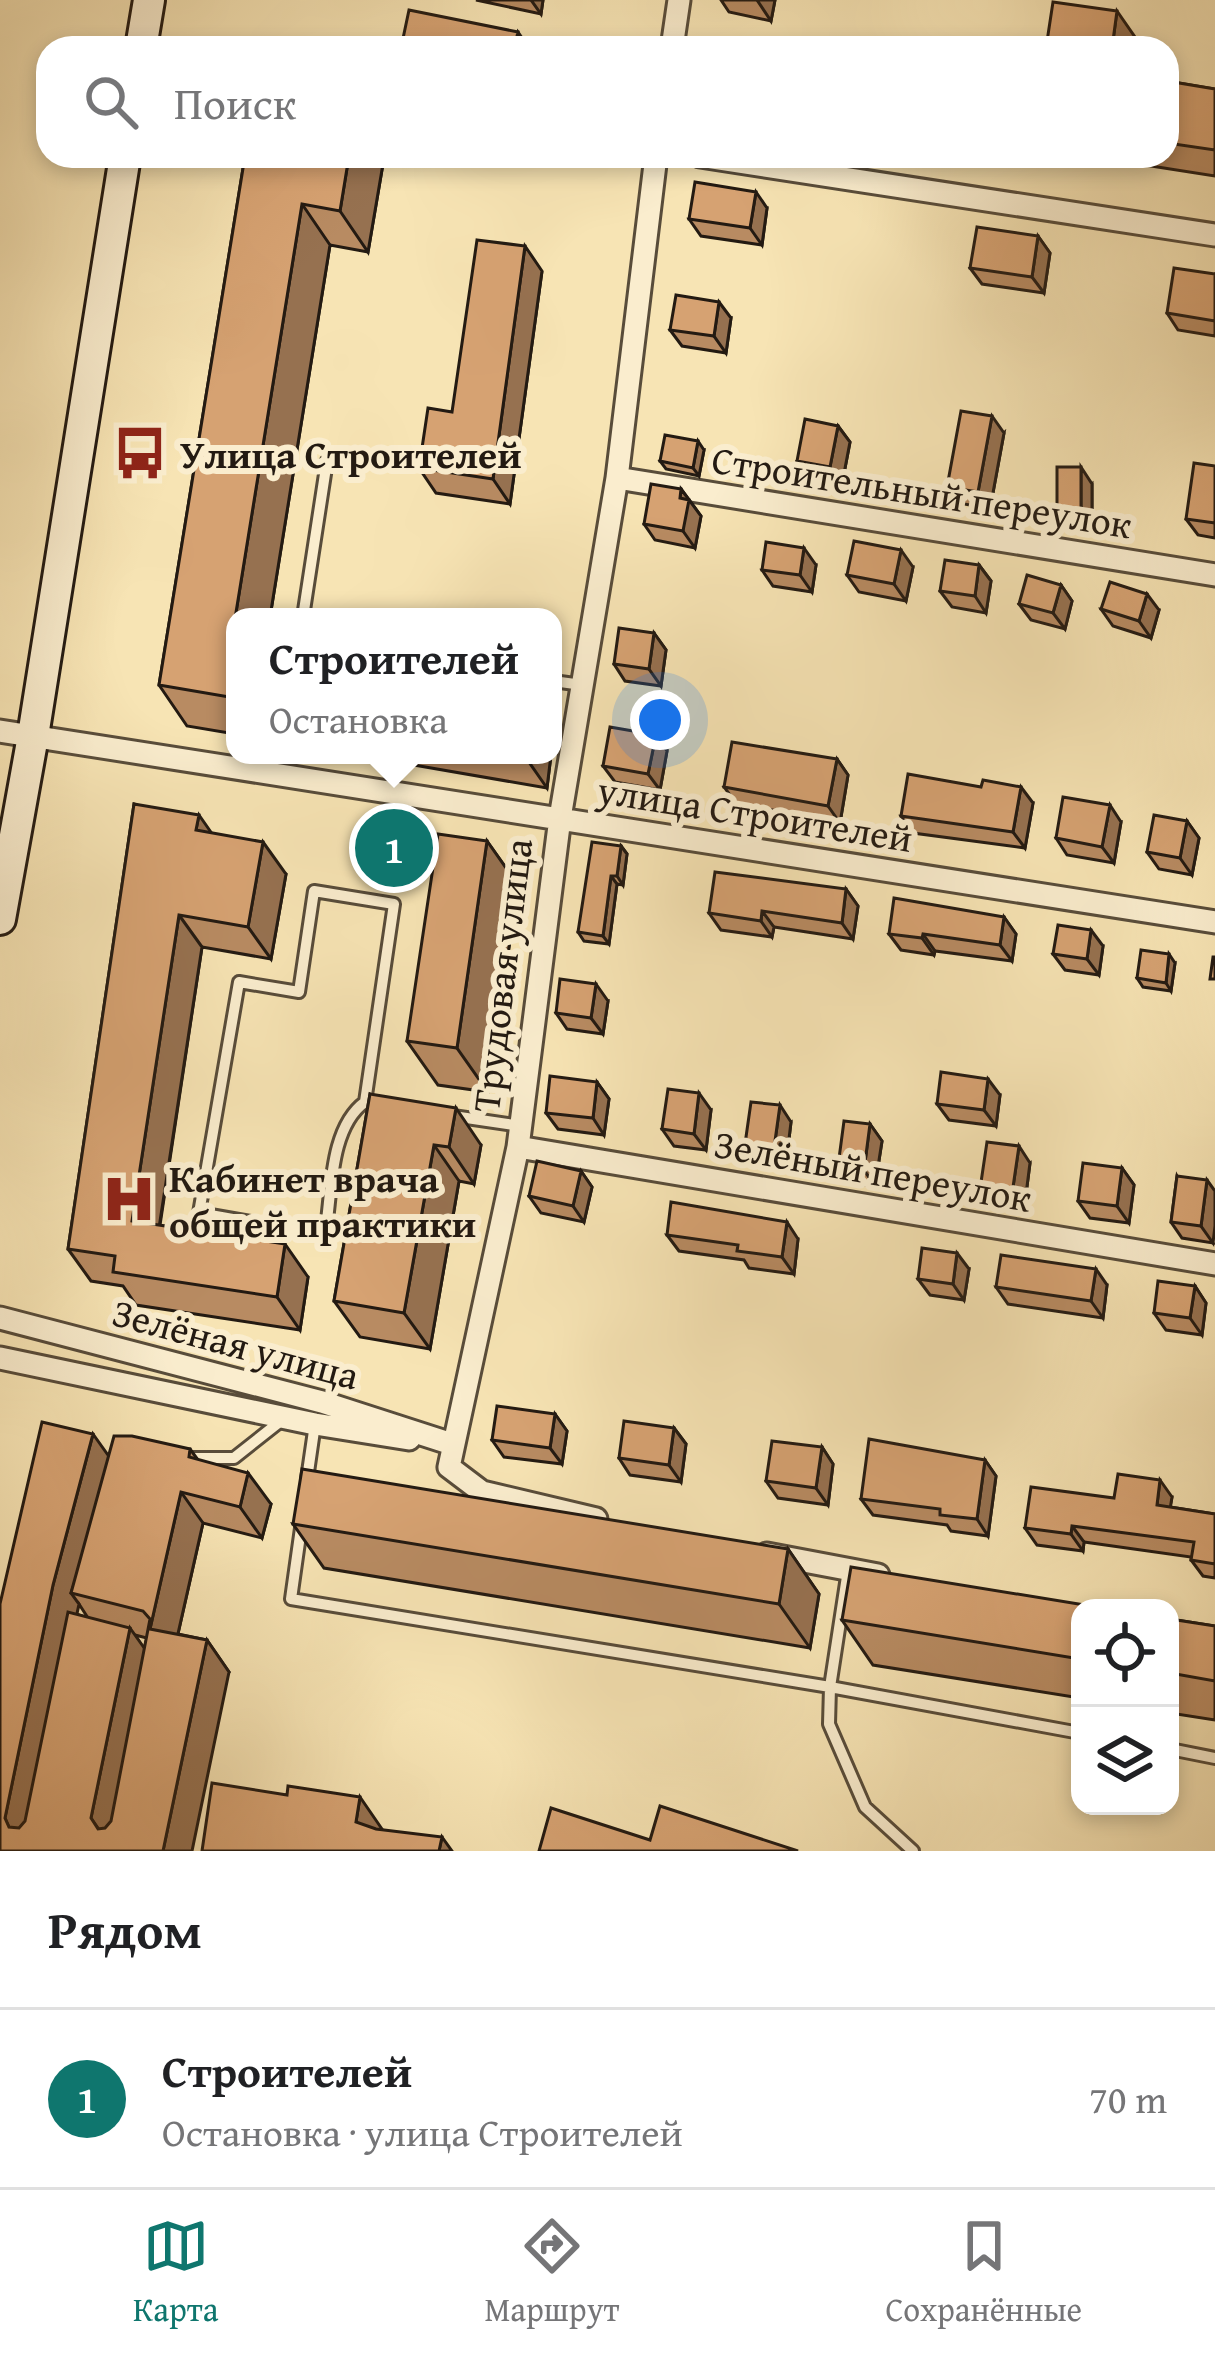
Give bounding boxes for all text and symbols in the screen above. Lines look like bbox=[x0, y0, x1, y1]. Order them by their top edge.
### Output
search box bbox=[36, 36, 1179, 168]
icon: search bbox=[78, 69, 144, 135]
text: Поиск bbox=[174, 70, 296, 135]
bus stop icon: Улица Строителей bbox=[111, 424, 169, 482]
place label: Улица Строителей bbox=[180, 425, 522, 482]
street label: Строительный переулок bbox=[708, 430, 1137, 552]
popup bbox=[226, 608, 562, 764]
text: Строителей bbox=[269, 625, 519, 690]
text: Остановка bbox=[269, 690, 448, 747]
your location bbox=[630, 690, 690, 750]
street label: улица Строителей bbox=[592, 760, 917, 866]
pin: 1 bbox=[355, 803, 433, 893]
street label: Трудовая улица bbox=[456, 835, 546, 1115]
street label: Зелёный переулок bbox=[710, 1114, 1037, 1226]
place label: Кабинет врача общей практики bbox=[169, 1149, 476, 1251]
hospital icon: Кабинет врача общей практики bbox=[100, 1170, 158, 1228]
street label: Зелёная улица bbox=[106, 1283, 366, 1403]
map controls bbox=[1071, 1599, 1179, 1815]
button: locate bbox=[1071, 1599, 1179, 1707]
button: layers bbox=[1071, 1707, 1179, 1815]
text: Рядом bbox=[48, 1892, 202, 1967]
text: Строителей bbox=[162, 2038, 412, 2103]
text: 1 bbox=[77, 2070, 97, 2127]
text: 70 m bbox=[1089, 2070, 1167, 2127]
text: Остановка · улица Строителей bbox=[162, 2103, 683, 2160]
tab: Карта bbox=[133, 2213, 218, 2333]
tab: Маршрут bbox=[484, 2213, 619, 2333]
tab: Сохранённые bbox=[885, 2213, 1082, 2333]

